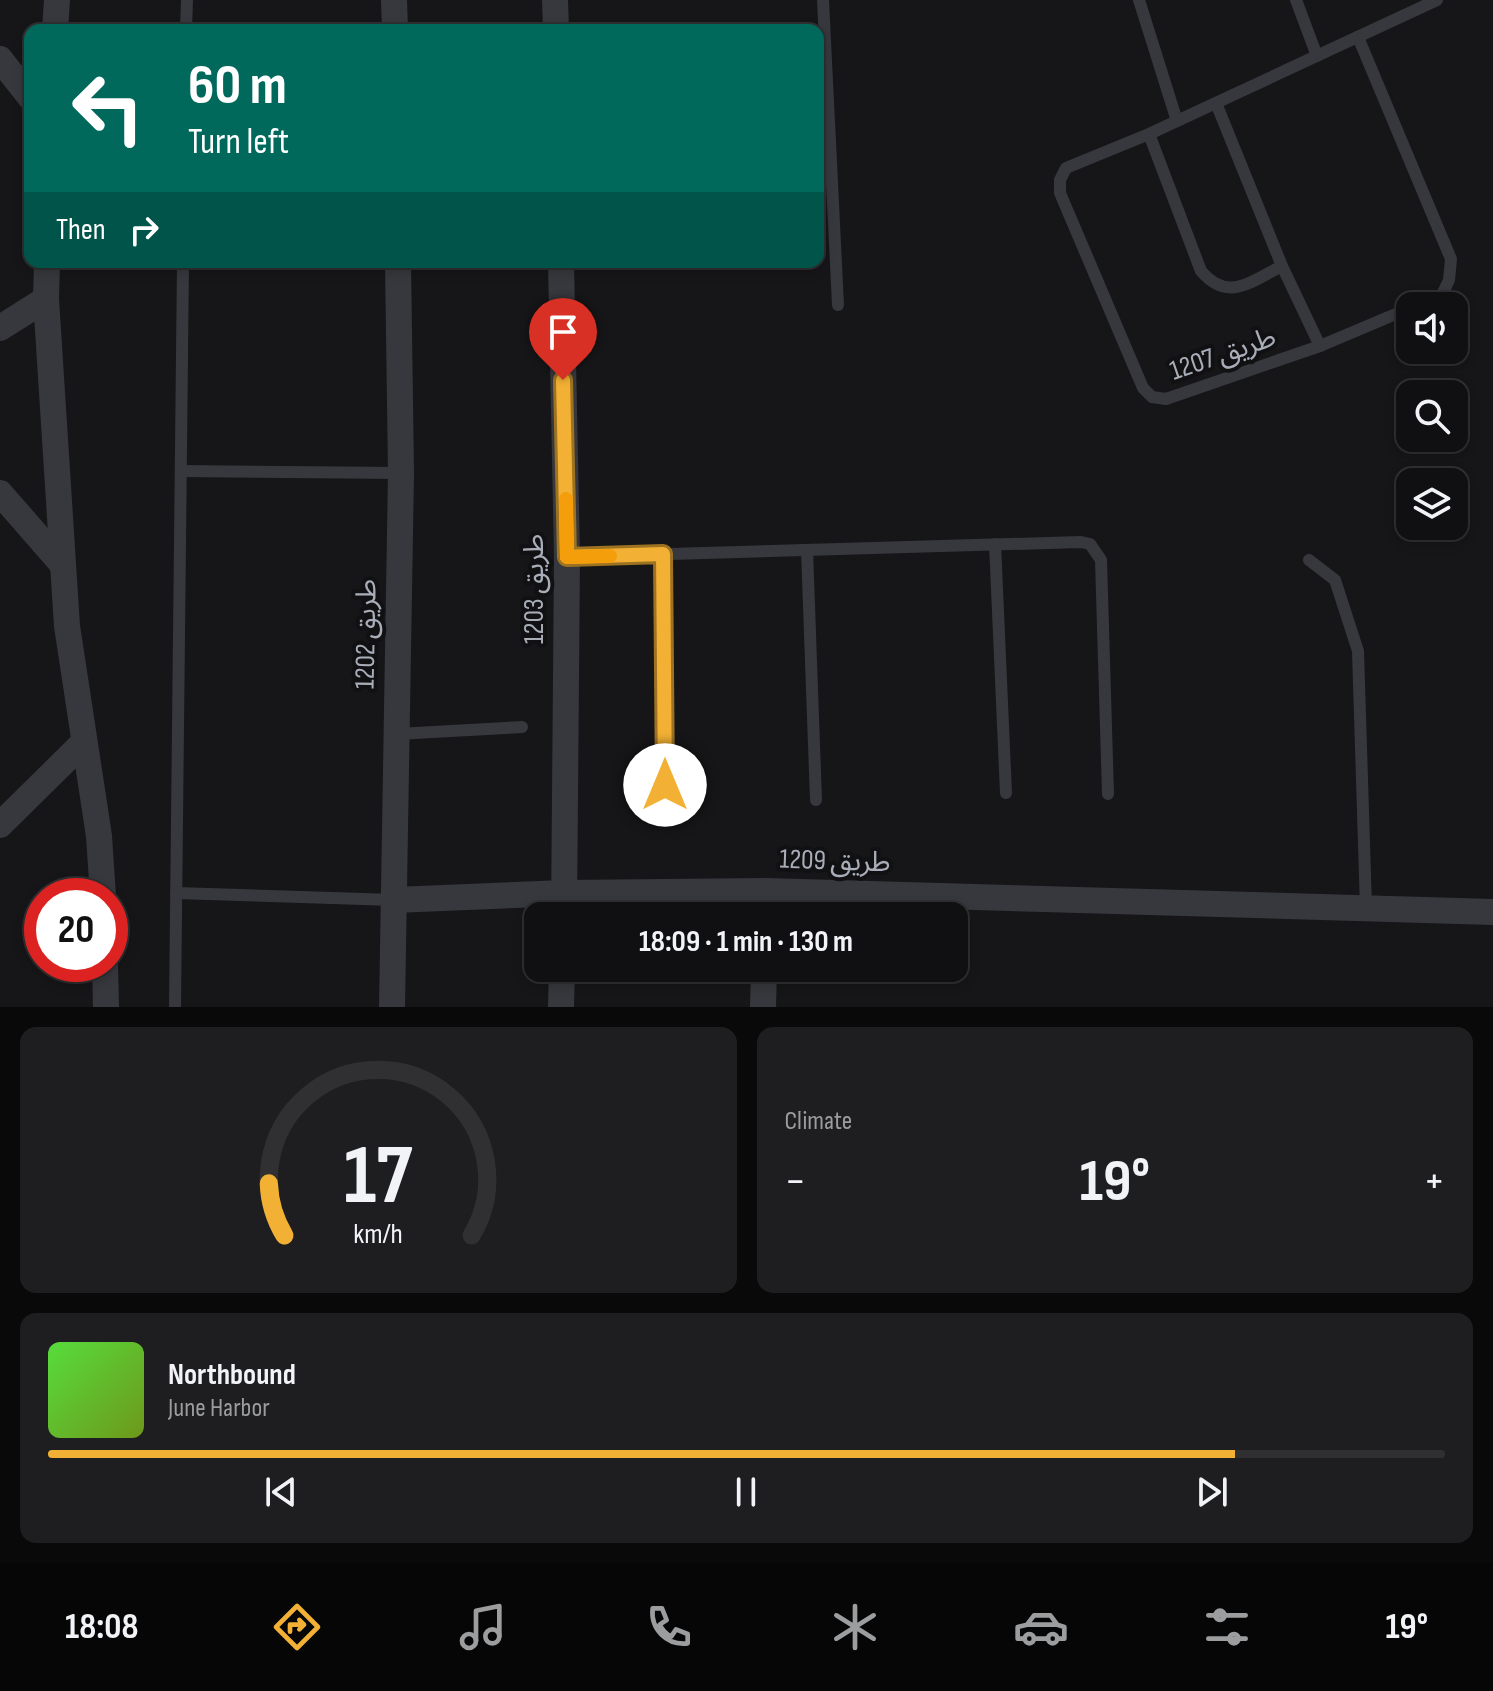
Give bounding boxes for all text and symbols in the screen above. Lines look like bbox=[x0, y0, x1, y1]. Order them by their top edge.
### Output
text: 60 m bbox=[188, 53, 287, 120]
icon: left bbox=[56, 56, 160, 160]
text: Turn left bbox=[188, 121, 289, 164]
icon: right bbox=[122, 208, 166, 252]
text: Then bbox=[56, 212, 106, 248]
map controls bbox=[1396, 292, 1468, 540]
button: sound bbox=[1396, 292, 1468, 364]
pin bbox=[529, 298, 597, 380]
icon: arrive bbox=[541, 310, 585, 354]
street label: طريق 1207 bbox=[1166, 321, 1280, 387]
button: search bbox=[1396, 380, 1468, 452]
button: layers bbox=[1396, 468, 1468, 540]
street label: طريق 1203 bbox=[518, 534, 551, 644]
street label: طريق 1202 bbox=[349, 579, 383, 689]
position arrow bbox=[623, 743, 707, 827]
street label: طريق 1209 bbox=[779, 843, 891, 879]
speed limit sign: 20 bbox=[24, 878, 128, 982]
text: 18:09 · 1 min · 130 m bbox=[639, 924, 853, 960]
text: Climate bbox=[785, 1106, 852, 1137]
text: 17 bbox=[344, 1127, 413, 1227]
text: 19° bbox=[1079, 1146, 1150, 1218]
text: − bbox=[785, 1155, 806, 1208]
text: + bbox=[1423, 1155, 1445, 1208]
text: km/h bbox=[354, 1217, 403, 1252]
text: Northbound bbox=[168, 1357, 296, 1393]
text: June Harbor bbox=[168, 1393, 270, 1424]
icon: previous bbox=[259, 1470, 303, 1514]
icon: pause bbox=[724, 1470, 768, 1514]
icon: next bbox=[1190, 1470, 1234, 1514]
icon: directions bbox=[269, 1599, 325, 1655]
icon: music bbox=[455, 1599, 511, 1655]
icon: phone bbox=[641, 1599, 697, 1655]
icon: climate bbox=[827, 1599, 883, 1655]
icon: car bbox=[1013, 1599, 1069, 1655]
icon: filters bbox=[1199, 1599, 1255, 1655]
text: 18:08 bbox=[65, 1606, 138, 1649]
text: 19° bbox=[1385, 1606, 1428, 1649]

